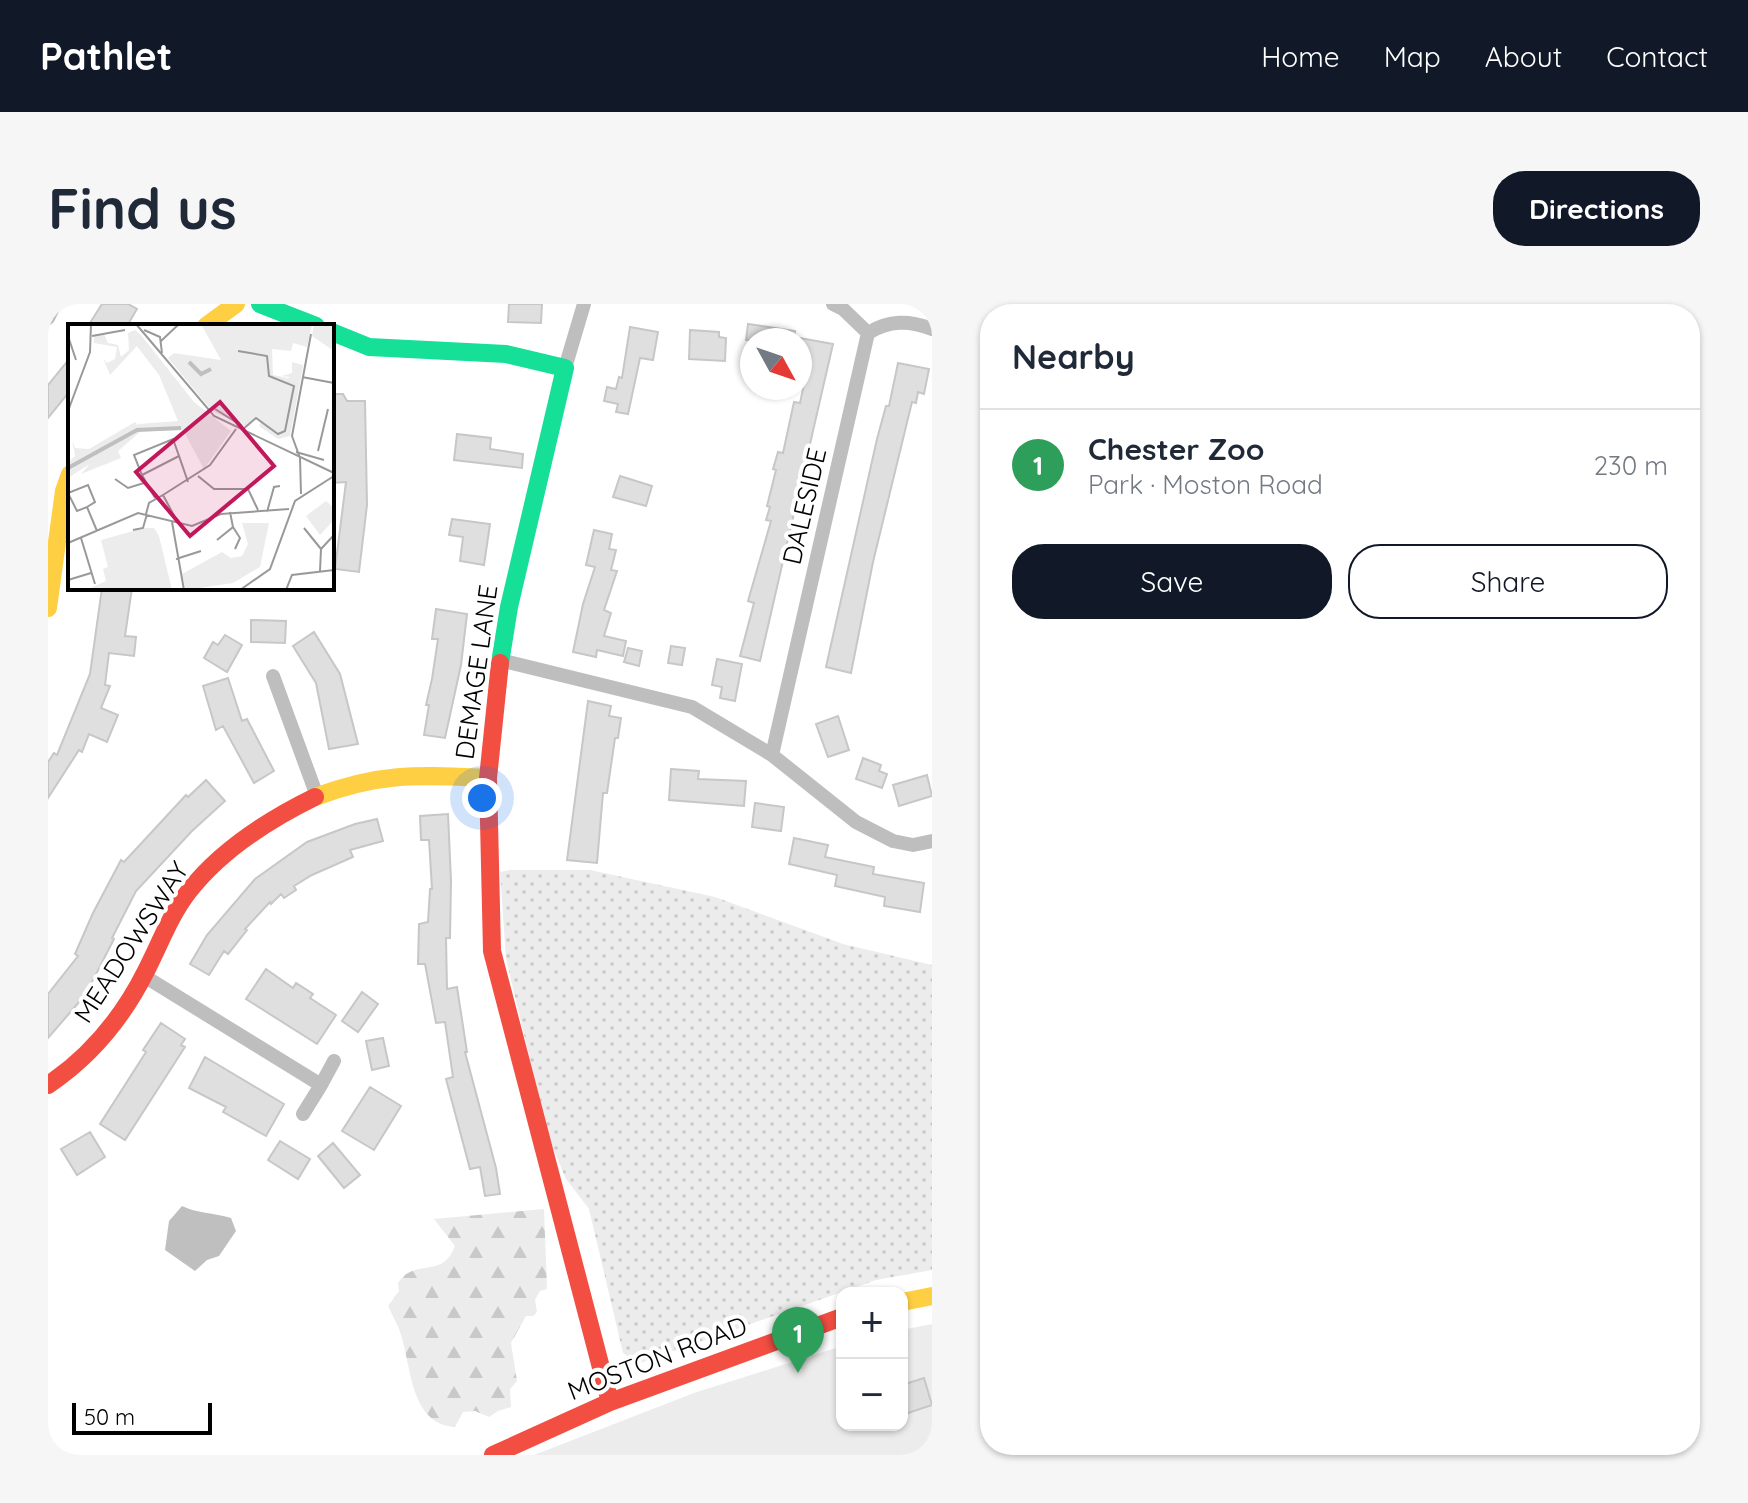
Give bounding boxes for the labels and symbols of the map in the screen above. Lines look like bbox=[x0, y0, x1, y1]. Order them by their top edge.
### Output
inset map bbox=[68, 324, 334, 590]
north arrow bbox=[740, 328, 812, 400]
street label: DALESIDE bbox=[775, 445, 833, 567]
street label: DEMAGE LANE bbox=[447, 583, 505, 761]
your location bbox=[462, 778, 502, 818]
street label: MEADOWSWAY bbox=[67, 855, 196, 1029]
pin: 1 bbox=[772, 1307, 824, 1373]
street label: MOSTON ROAD bbox=[563, 1309, 751, 1407]
scale bar bbox=[72, 1399, 212, 1435]

